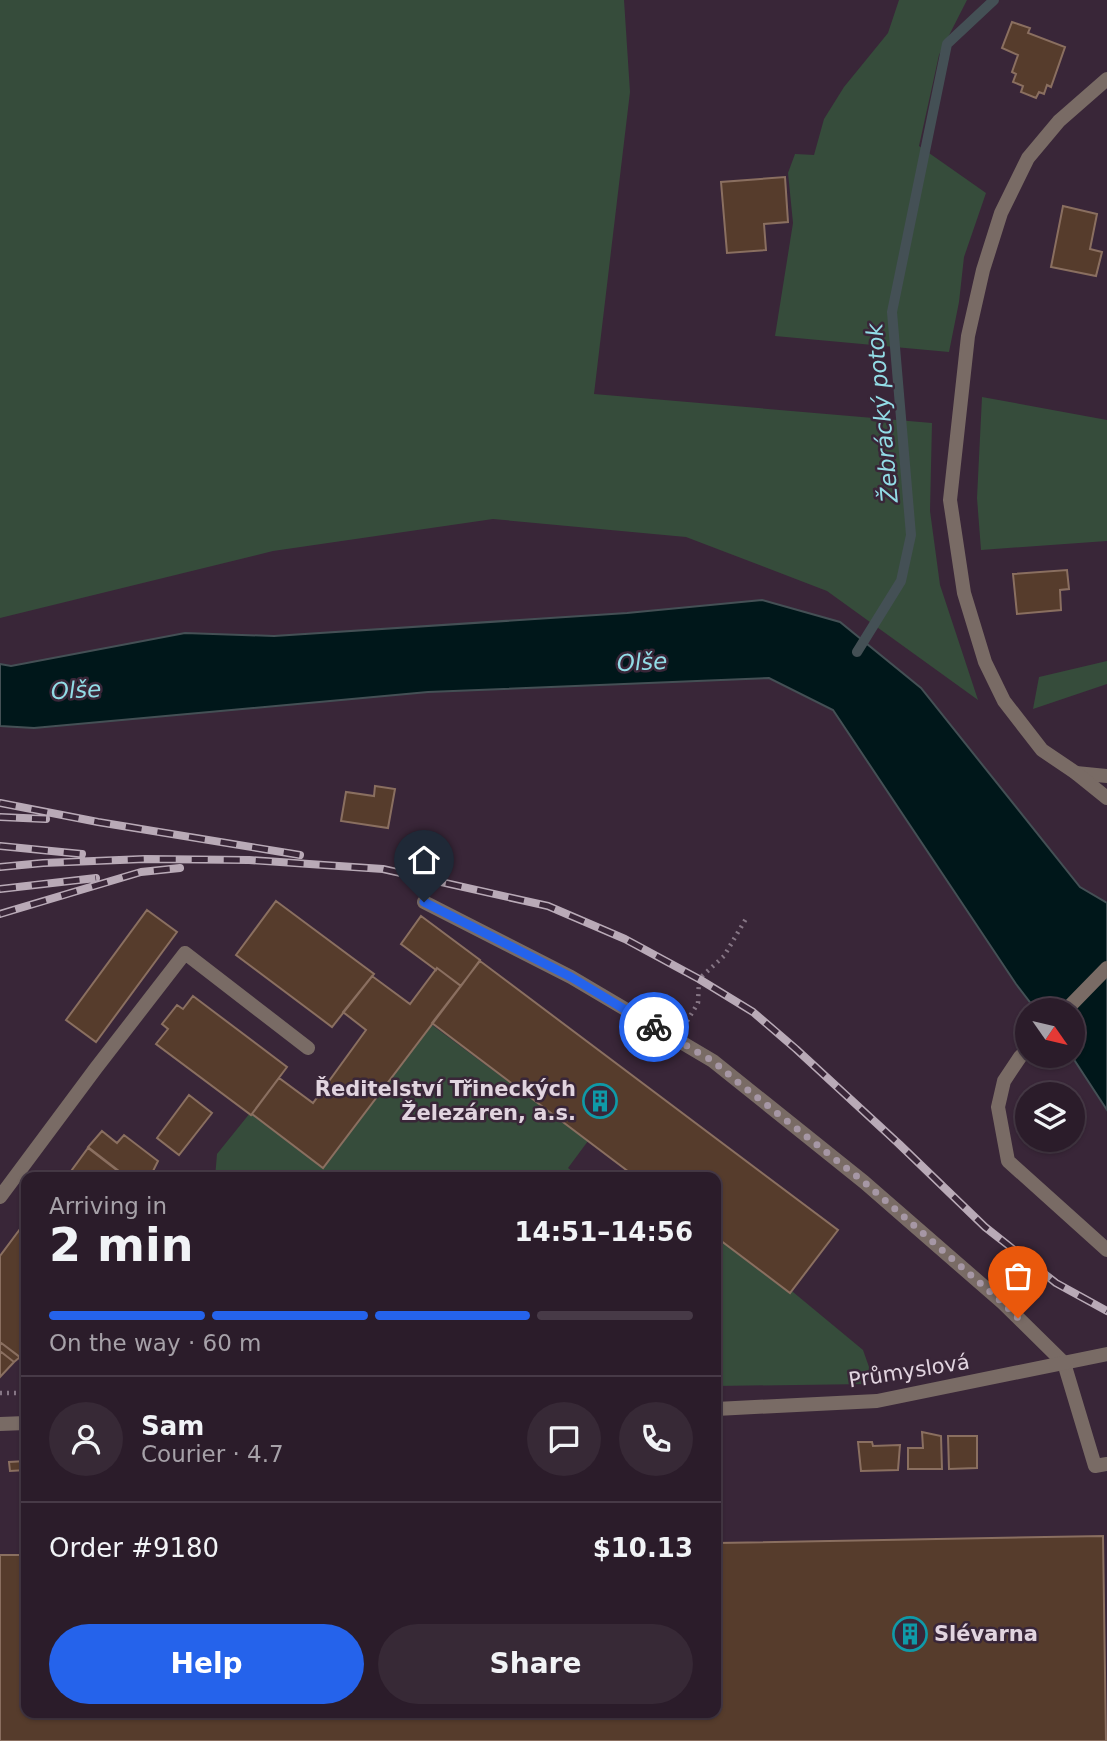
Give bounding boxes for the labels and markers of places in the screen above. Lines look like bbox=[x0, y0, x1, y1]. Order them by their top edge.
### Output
pin bbox=[394, 830, 454, 902]
place label: Ředitelství Třineckých Železáren, a.s. bbox=[315, 1076, 576, 1125]
building icon: Ředitelství Třineckých Železáren, a.s. bbox=[581, 1082, 619, 1120]
pin bbox=[988, 1246, 1048, 1318]
building icon: Slévarna bbox=[891, 1615, 929, 1653]
place label: Slévarna bbox=[934, 1622, 1038, 1646]

